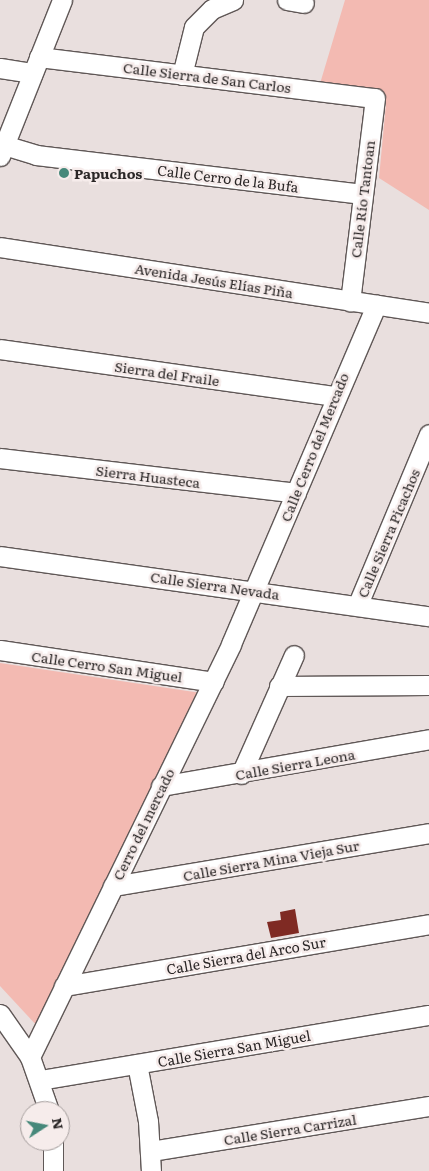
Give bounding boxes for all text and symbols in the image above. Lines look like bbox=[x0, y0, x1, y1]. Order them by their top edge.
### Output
street label: Calle Sierra de San Carlos bbox=[122, 58, 292, 96]
street label: Calle Río Tantoan bbox=[346, 139, 378, 259]
street label: Calle Cerro de la Bufa bbox=[157, 161, 299, 195]
place label: Papuchos bbox=[74, 165, 142, 181]
marker: Papuchos bbox=[58, 167, 70, 179]
street label: Avenida Jesús Elías Piña bbox=[134, 259, 294, 301]
street label: Sierra del Fraile bbox=[113, 357, 221, 389]
street label: Calle Cerro del Mercado bbox=[276, 370, 352, 524]
street label: Sierra Huasteca bbox=[95, 461, 201, 491]
street label: Calle Sierra Picachos bbox=[353, 466, 423, 600]
street label: Calle Sierra Nevada bbox=[149, 568, 281, 602]
street label: Calle Cerro San Miguel bbox=[30, 647, 184, 685]
street label: Calle Sierra Leona bbox=[234, 745, 356, 783]
street label: Cerro del mercado bbox=[109, 765, 177, 883]
street label: Calle Sierra Mina Vieja Sur bbox=[182, 836, 360, 884]
street label: Calle Sierra del Arco Sur bbox=[165, 933, 327, 977]
street label: Calle Sierra San Miguel bbox=[156, 1026, 312, 1070]
north arrow bbox=[20, 1101, 70, 1151]
street label: Calle Sierra Carrizal bbox=[222, 1110, 358, 1148]
text: N bbox=[48, 1116, 70, 1131]

